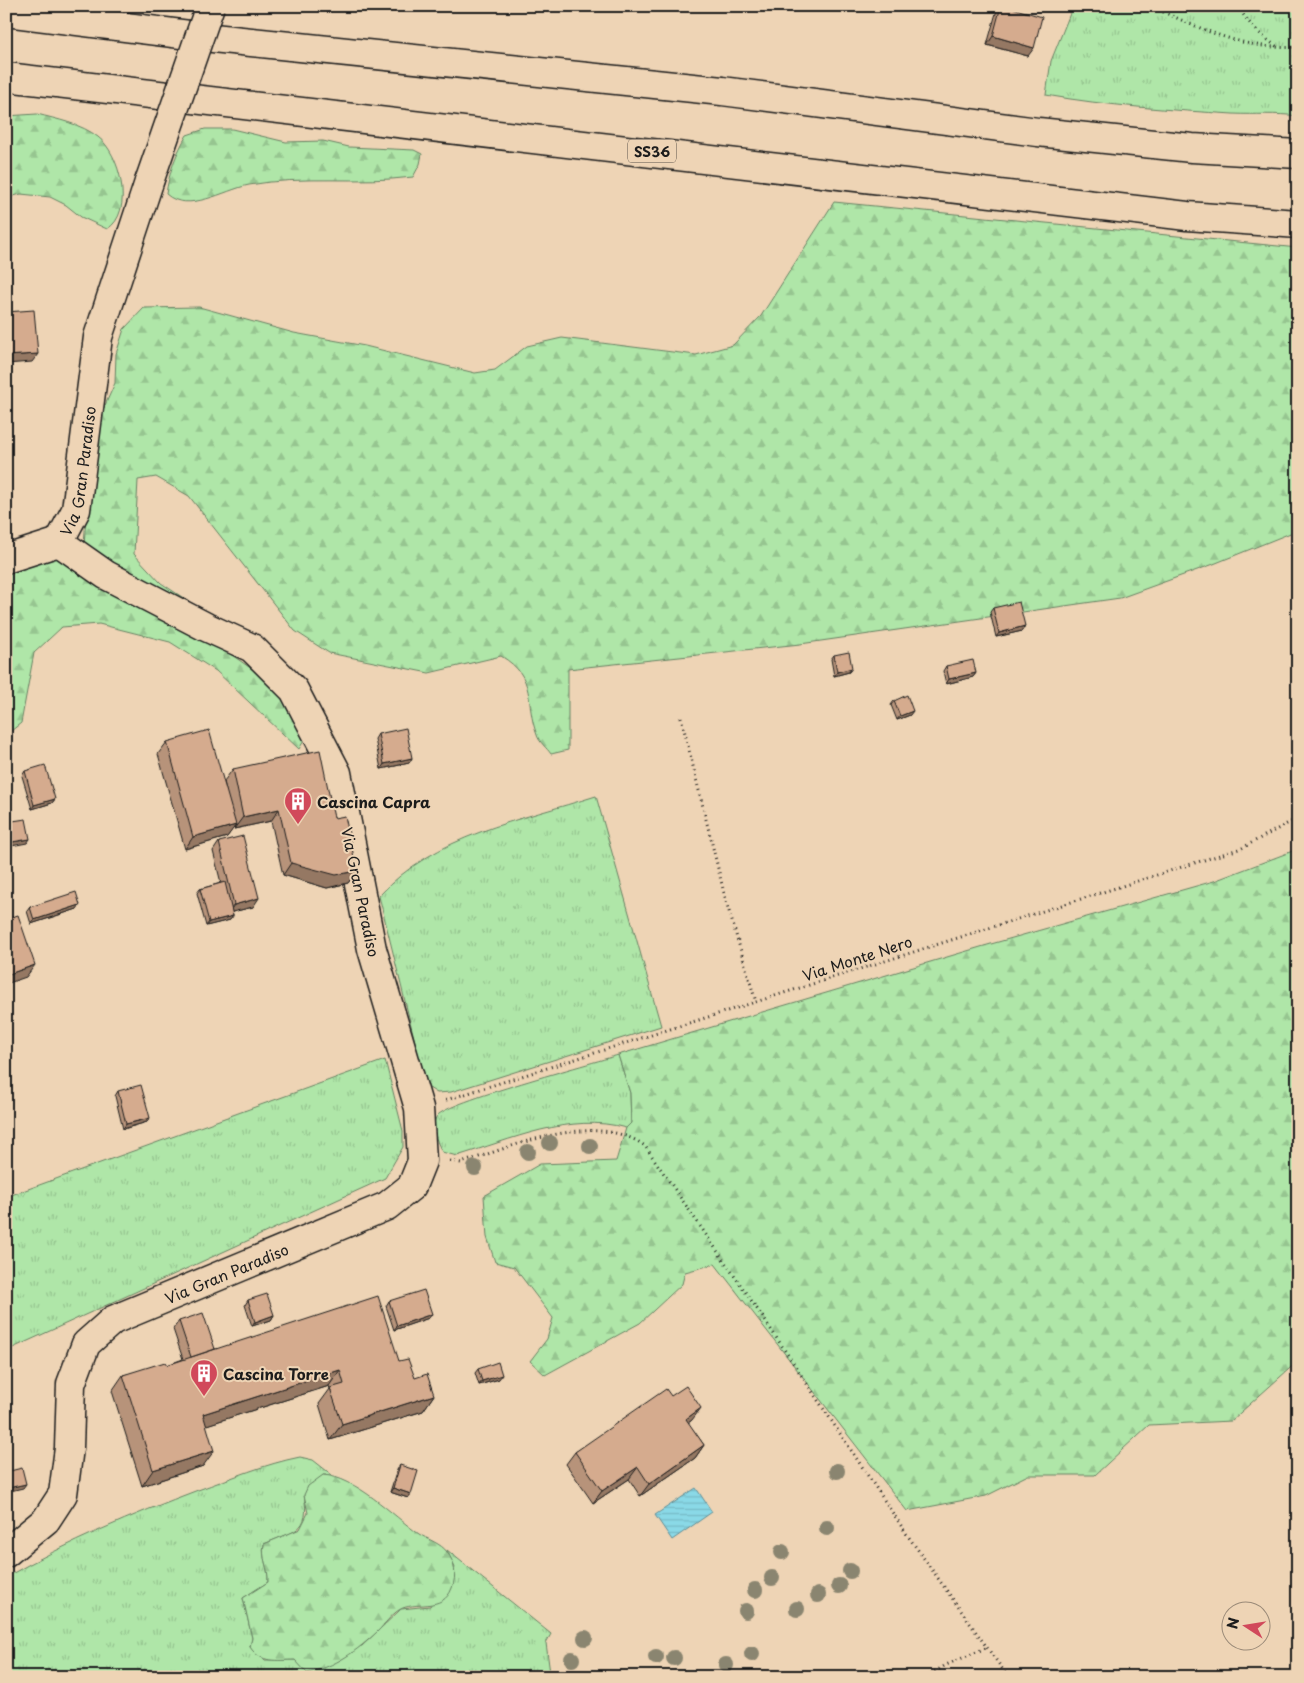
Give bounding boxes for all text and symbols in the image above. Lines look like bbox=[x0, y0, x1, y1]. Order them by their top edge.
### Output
road number: SS36 bbox=[628, 140, 676, 162]
street label: Via Gran Paradiso bbox=[53, 405, 101, 539]
building icon: Cascina Capra bbox=[283, 786, 313, 825]
place label: Cascina Capra bbox=[317, 790, 431, 813]
street label: Via Gran Paradiso bbox=[336, 825, 386, 959]
street label: Via Monte Nero bbox=[799, 929, 915, 987]
street label: Via Gran Paradiso bbox=[161, 1237, 292, 1309]
building icon: Cascina Torre bbox=[189, 1358, 219, 1397]
place label: Cascina Torre bbox=[223, 1362, 329, 1385]
north arrow bbox=[1222, 1600, 1272, 1650]
text: N bbox=[1221, 1616, 1244, 1631]

